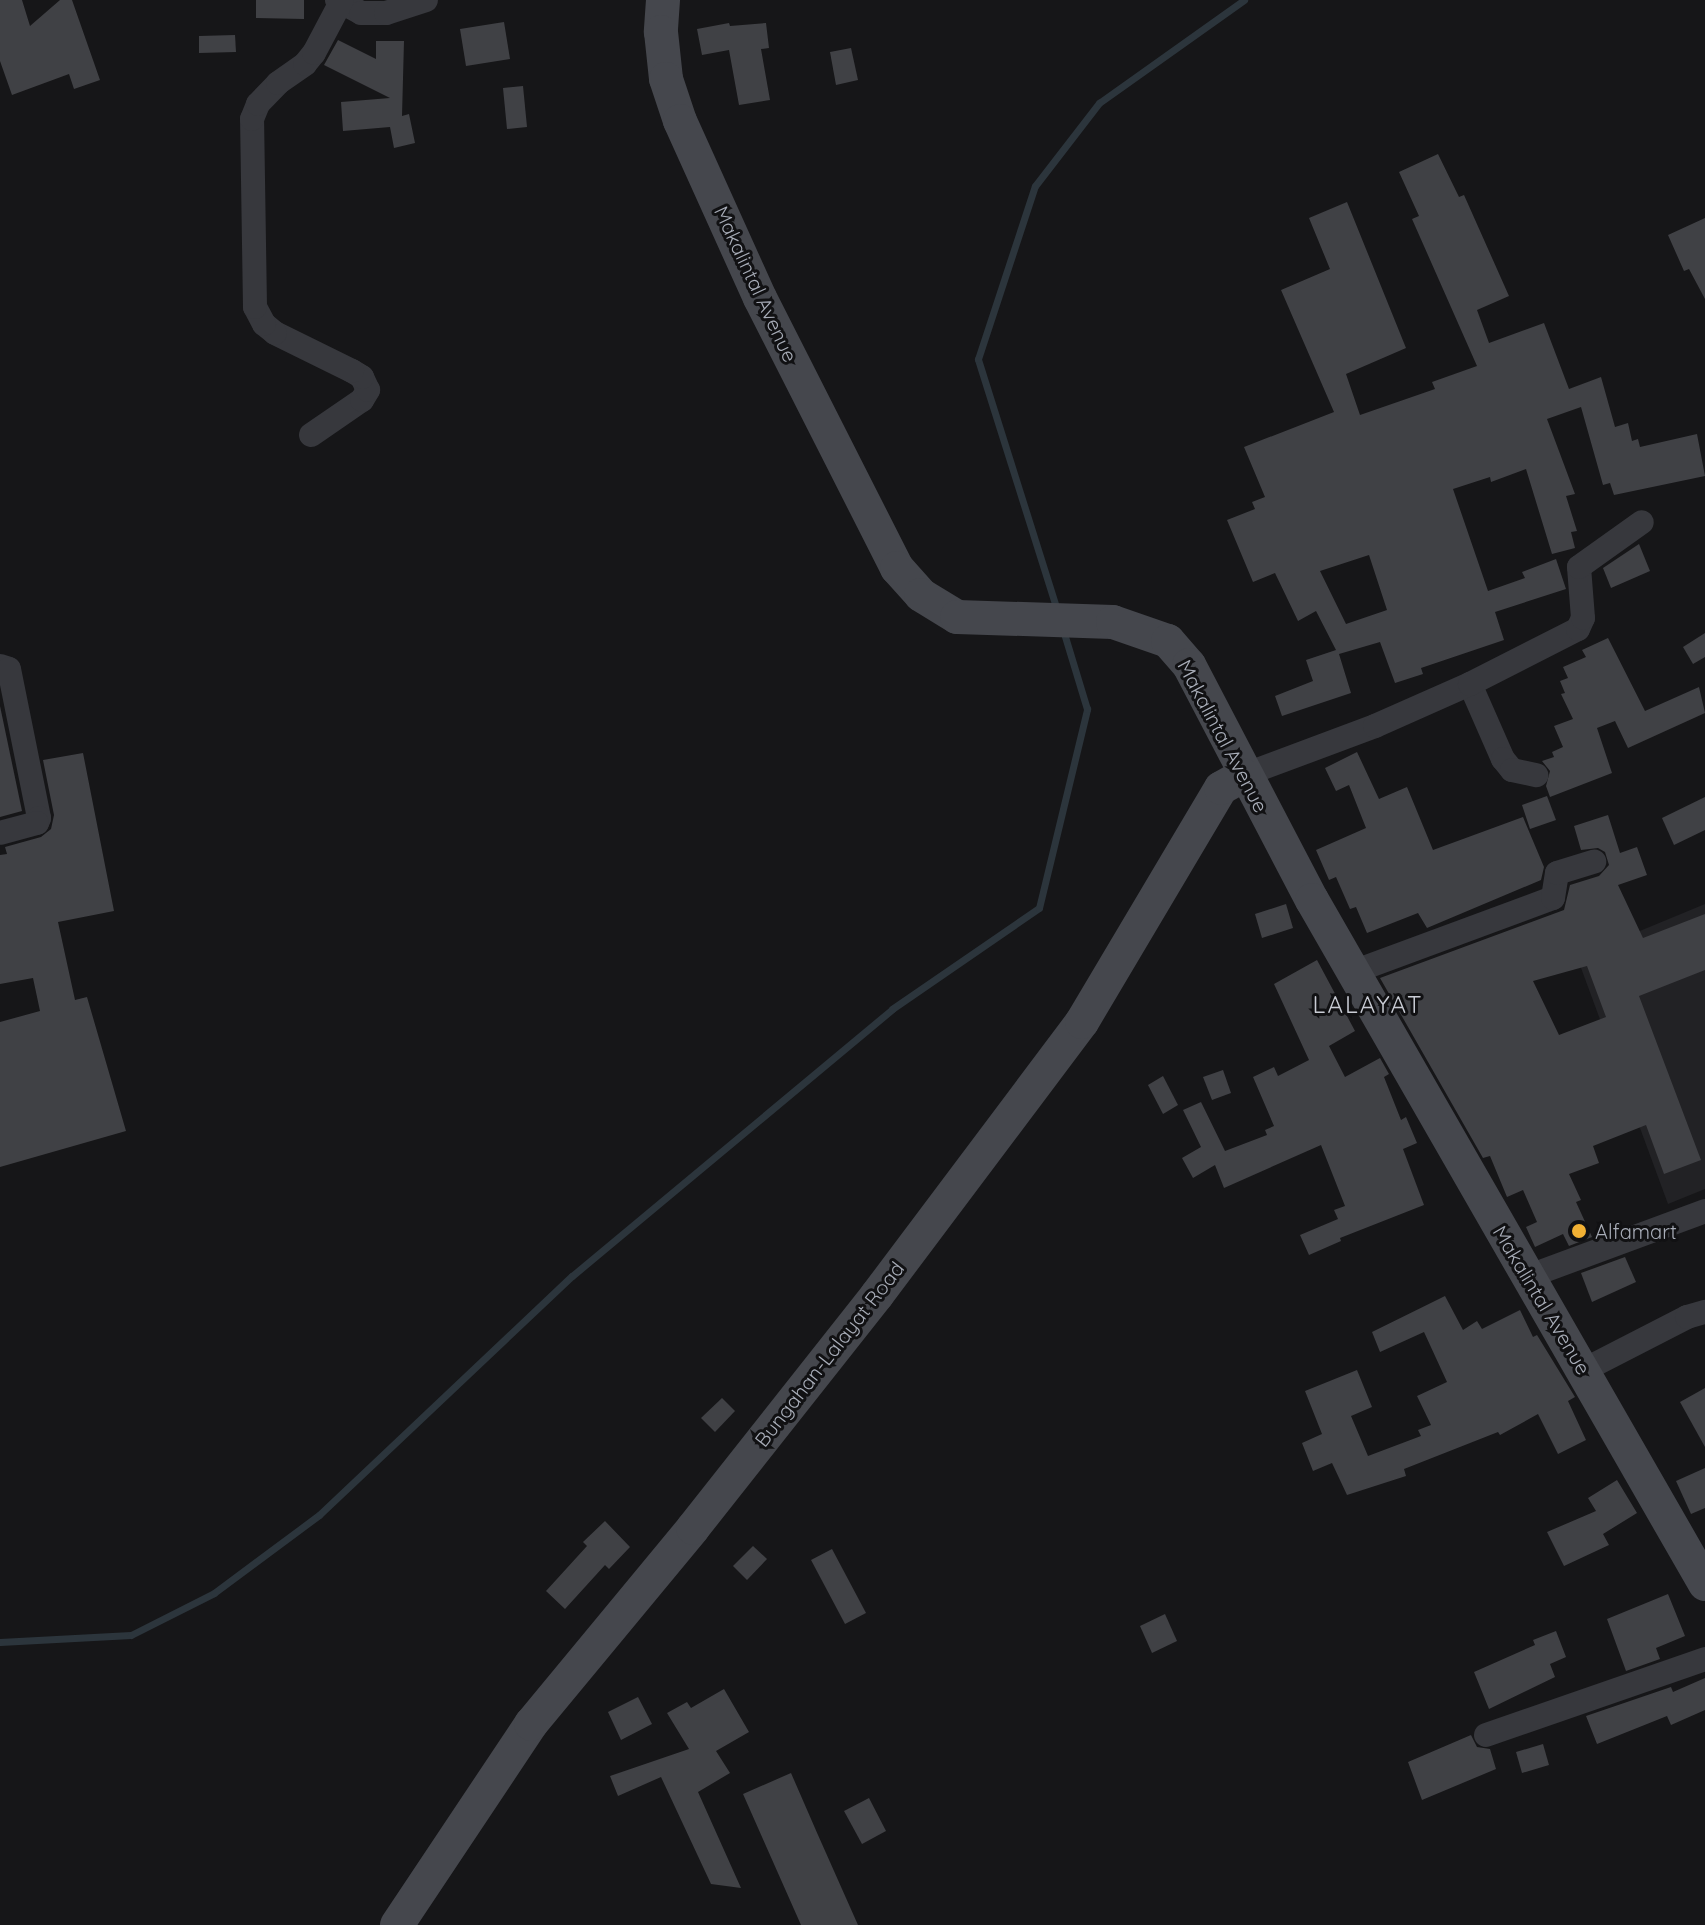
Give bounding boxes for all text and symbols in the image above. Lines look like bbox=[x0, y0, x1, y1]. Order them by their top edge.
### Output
street label: Makalintal Avenue bbox=[709, 202, 803, 366]
street label: Makalintal Avenue bbox=[1173, 656, 1273, 816]
district label: LALAYAT bbox=[1313, 991, 1423, 1019]
place label: Alfamart bbox=[1595, 1219, 1677, 1243]
street label: Makalintal Avenue bbox=[1488, 1221, 1596, 1379]
marker: Alfamart bbox=[1570, 1222, 1588, 1240]
street label: Bungahan-Lalayat Road bbox=[749, 1257, 909, 1451]

